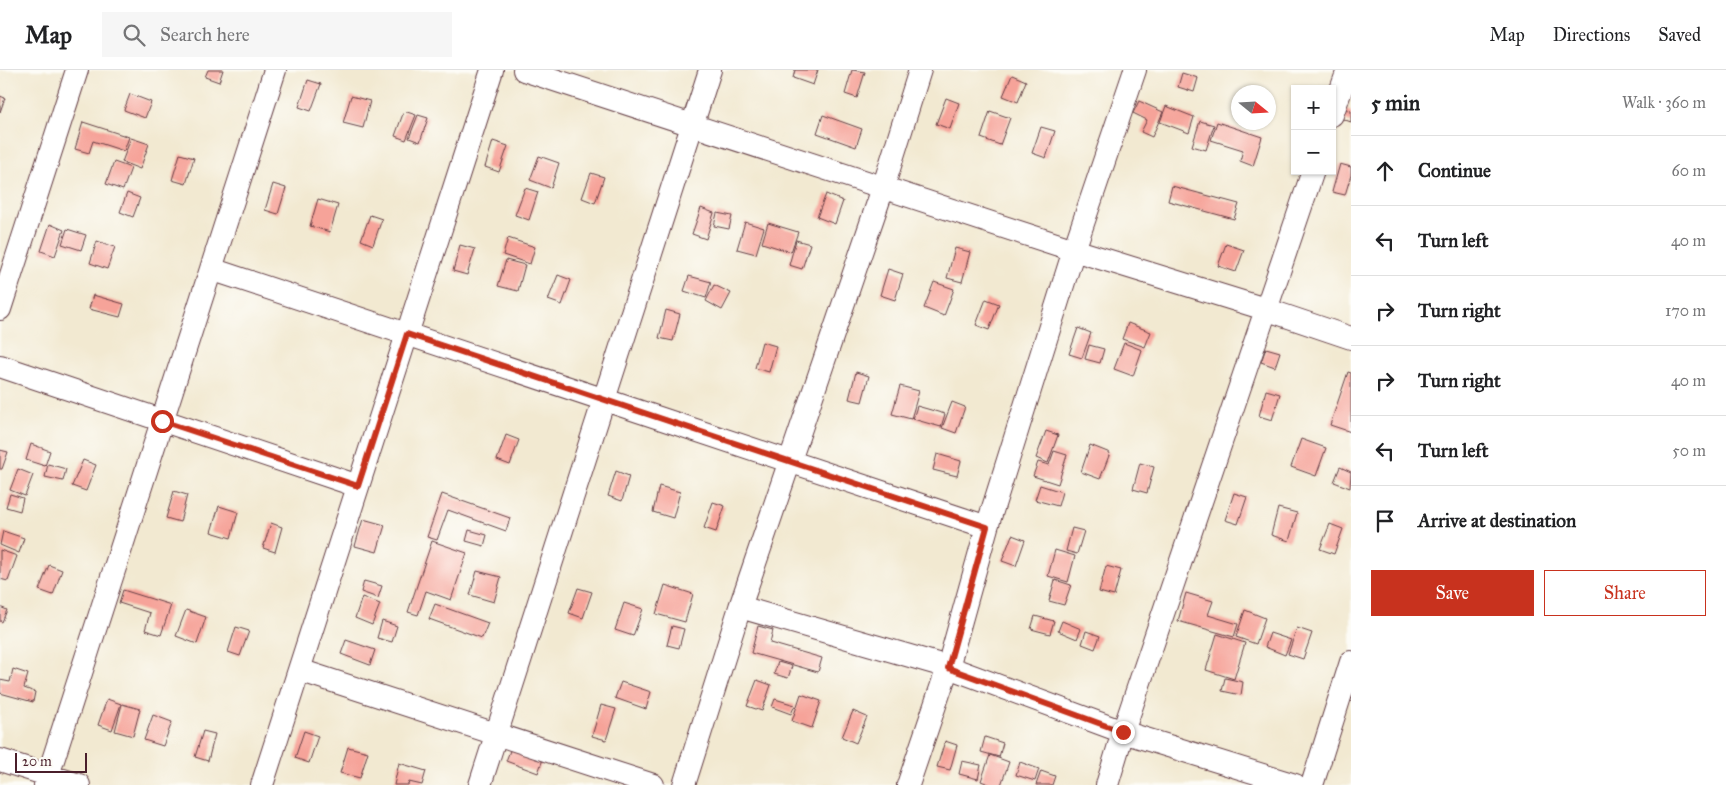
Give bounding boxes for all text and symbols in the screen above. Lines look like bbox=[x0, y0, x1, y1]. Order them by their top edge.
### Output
search box bbox=[102, 12, 452, 57]
text: Map bbox=[25, 20, 72, 50]
icon: search bbox=[120, 21, 148, 49]
text: Search here bbox=[160, 23, 250, 46]
text: Map bbox=[1489, 24, 1525, 46]
text: Directions bbox=[1553, 24, 1630, 46]
text: Saved bbox=[1658, 24, 1701, 46]
north arrow bbox=[1231, 85, 1276, 130]
map controls bbox=[1291, 85, 1336, 175]
button: + bbox=[1291, 85, 1336, 130]
text: 5 min bbox=[1371, 90, 1420, 116]
text: Walk · 360 m bbox=[1622, 93, 1706, 112]
button: − bbox=[1291, 130, 1336, 175]
icon: ahead bbox=[1371, 157, 1399, 185]
text: Continue bbox=[1418, 159, 1491, 182]
text: 60 m bbox=[1672, 161, 1706, 180]
icon: left bbox=[1371, 227, 1399, 255]
text: Turn left bbox=[1418, 229, 1488, 252]
text: 40 m bbox=[1671, 231, 1706, 250]
icon: right bbox=[1371, 297, 1399, 325]
text: Turn right bbox=[1418, 299, 1501, 322]
text: 170 m bbox=[1665, 301, 1706, 320]
icon: right bbox=[1371, 367, 1399, 395]
text: Turn right bbox=[1418, 369, 1501, 392]
text: 40 m bbox=[1671, 371, 1706, 390]
route start bbox=[151, 410, 174, 433]
icon: left bbox=[1371, 437, 1399, 465]
text: Turn left bbox=[1418, 439, 1488, 462]
text: 50 m bbox=[1672, 441, 1706, 460]
icon: arrive bbox=[1371, 507, 1399, 535]
text: Arrive at destination bbox=[1418, 509, 1576, 532]
button: Save bbox=[1371, 570, 1534, 616]
button: Share bbox=[1544, 570, 1706, 616]
route end bbox=[1112, 721, 1135, 744]
scale bar bbox=[15, 750, 88, 773]
text: 20 m bbox=[22, 753, 52, 770]

